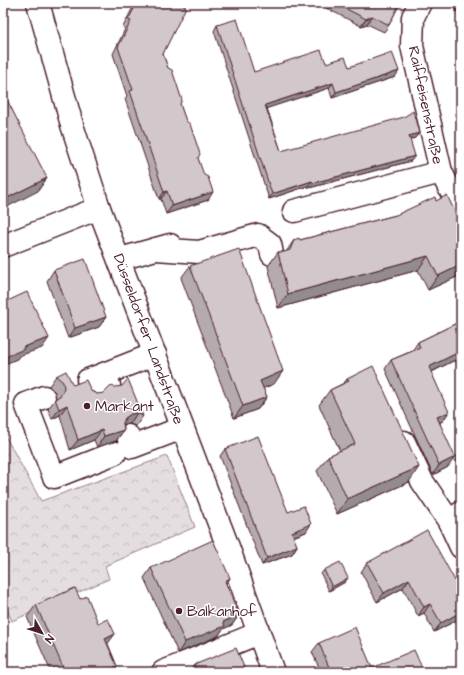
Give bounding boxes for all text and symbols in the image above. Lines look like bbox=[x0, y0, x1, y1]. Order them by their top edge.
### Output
street label: Raiffeisenstraße bbox=[403, 44, 448, 166]
street label: Düsseldorfer Landstraße bbox=[108, 251, 189, 427]
place label: Markant bbox=[95, 396, 154, 417]
marker: Markant bbox=[82, 401, 92, 411]
place label: Balkanhof bbox=[187, 601, 257, 622]
marker: Balkanhof bbox=[174, 606, 184, 616]
north arrow bbox=[22, 613, 62, 653]
text: N bbox=[41, 632, 57, 646]

